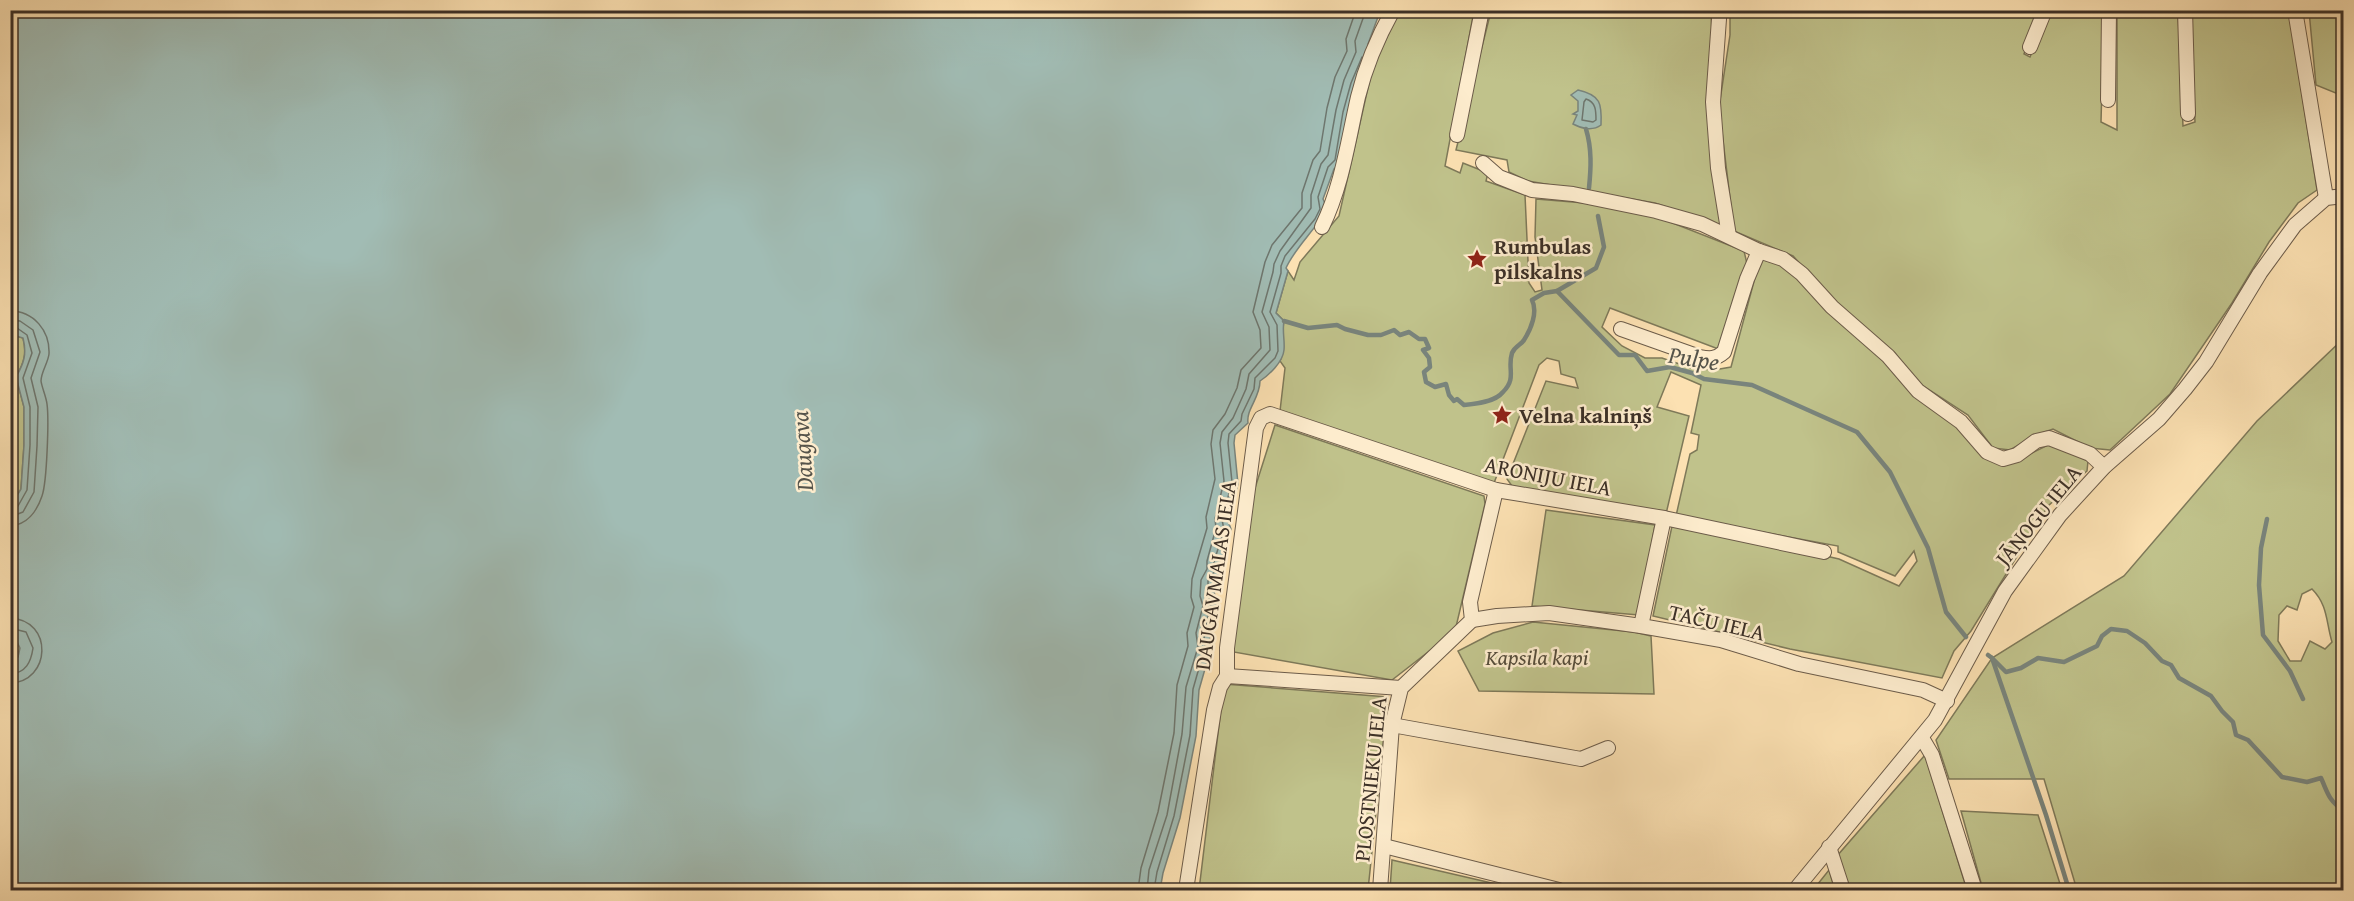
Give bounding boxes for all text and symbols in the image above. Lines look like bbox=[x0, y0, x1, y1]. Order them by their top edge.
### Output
place label: Rumbulas pilskalns bbox=[1494, 230, 1591, 287]
place icon: Rumbulas pilskalns bbox=[1465, 247, 1489, 271]
water label: Pulpe bbox=[1665, 337, 1722, 379]
place label: Velna kalniņš bbox=[1519, 399, 1652, 431]
place icon: Velna kalniņš bbox=[1490, 403, 1514, 427]
water label: Daugava bbox=[782, 410, 822, 493]
street label: ARONIJU IELA bbox=[1482, 448, 1615, 504]
street label: JĀŅOGU IELA bbox=[1985, 457, 2089, 575]
street label: DAUGAVMALAS IELA bbox=[1186, 477, 1244, 672]
street label: TAČU IELA bbox=[1666, 595, 1769, 649]
park label: Kapsila kapi bbox=[1485, 641, 1589, 673]
street label: PLOSTNIEKU IELA bbox=[1345, 694, 1395, 863]

